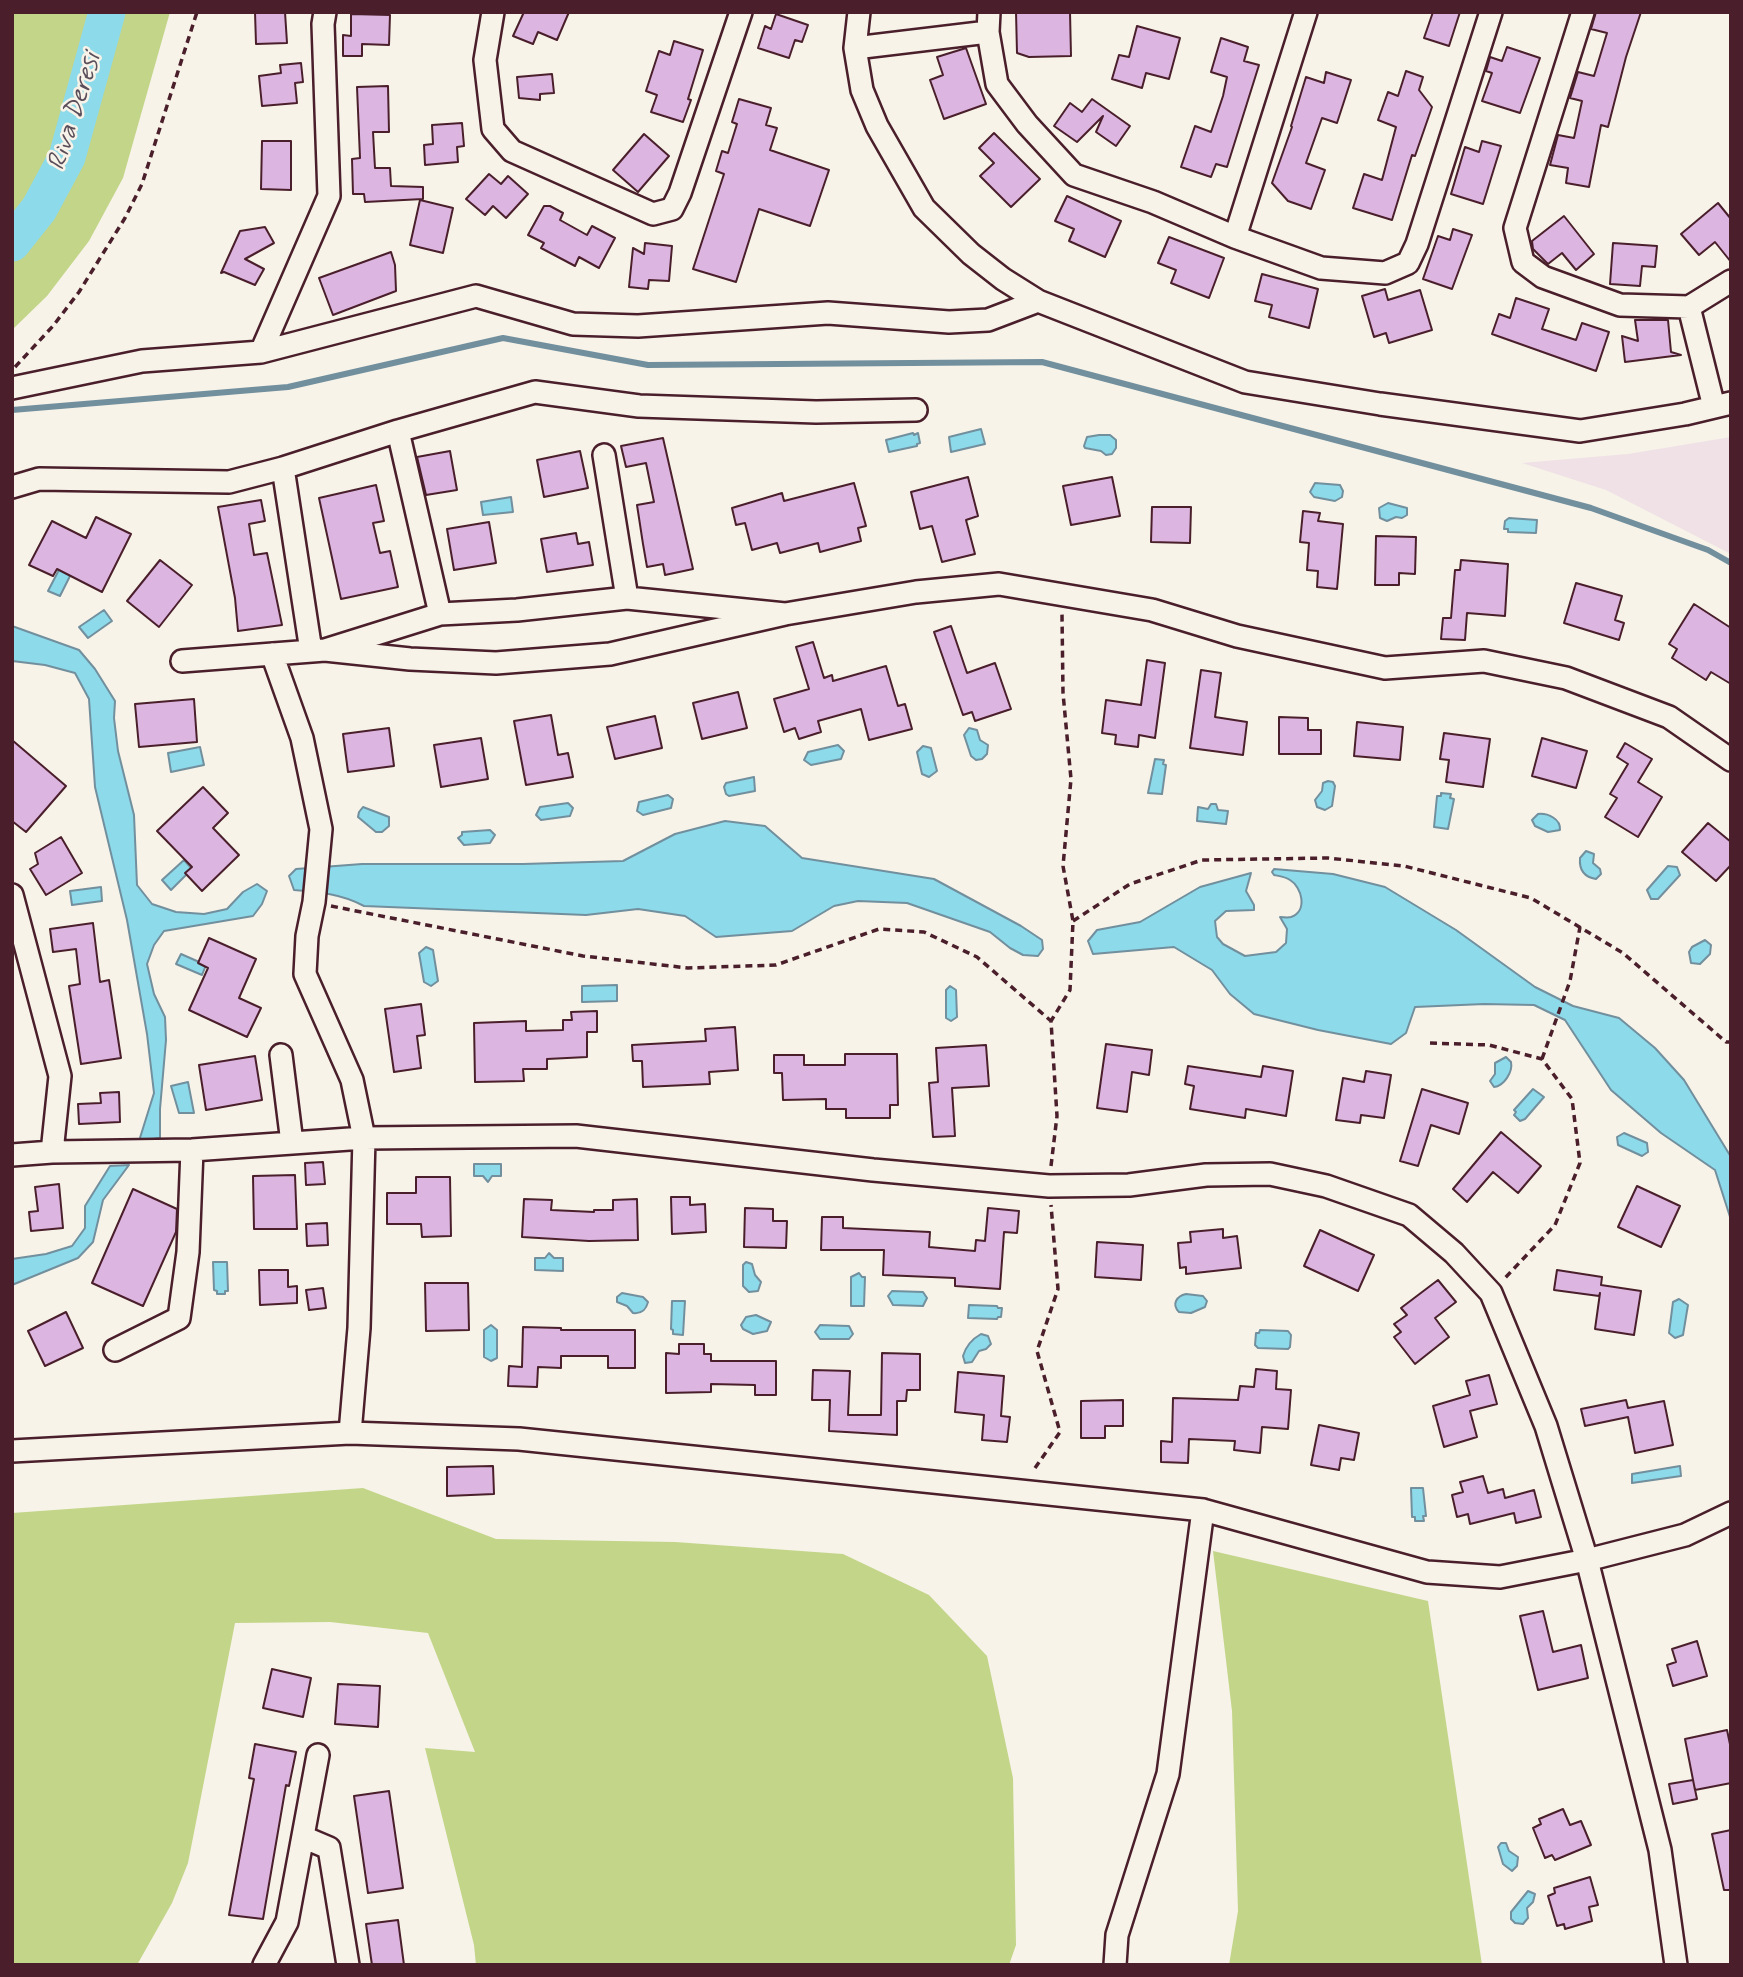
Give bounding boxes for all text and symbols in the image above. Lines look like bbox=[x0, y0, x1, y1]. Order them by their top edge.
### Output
water label: Riva Deresi bbox=[42, 49, 110, 175]

